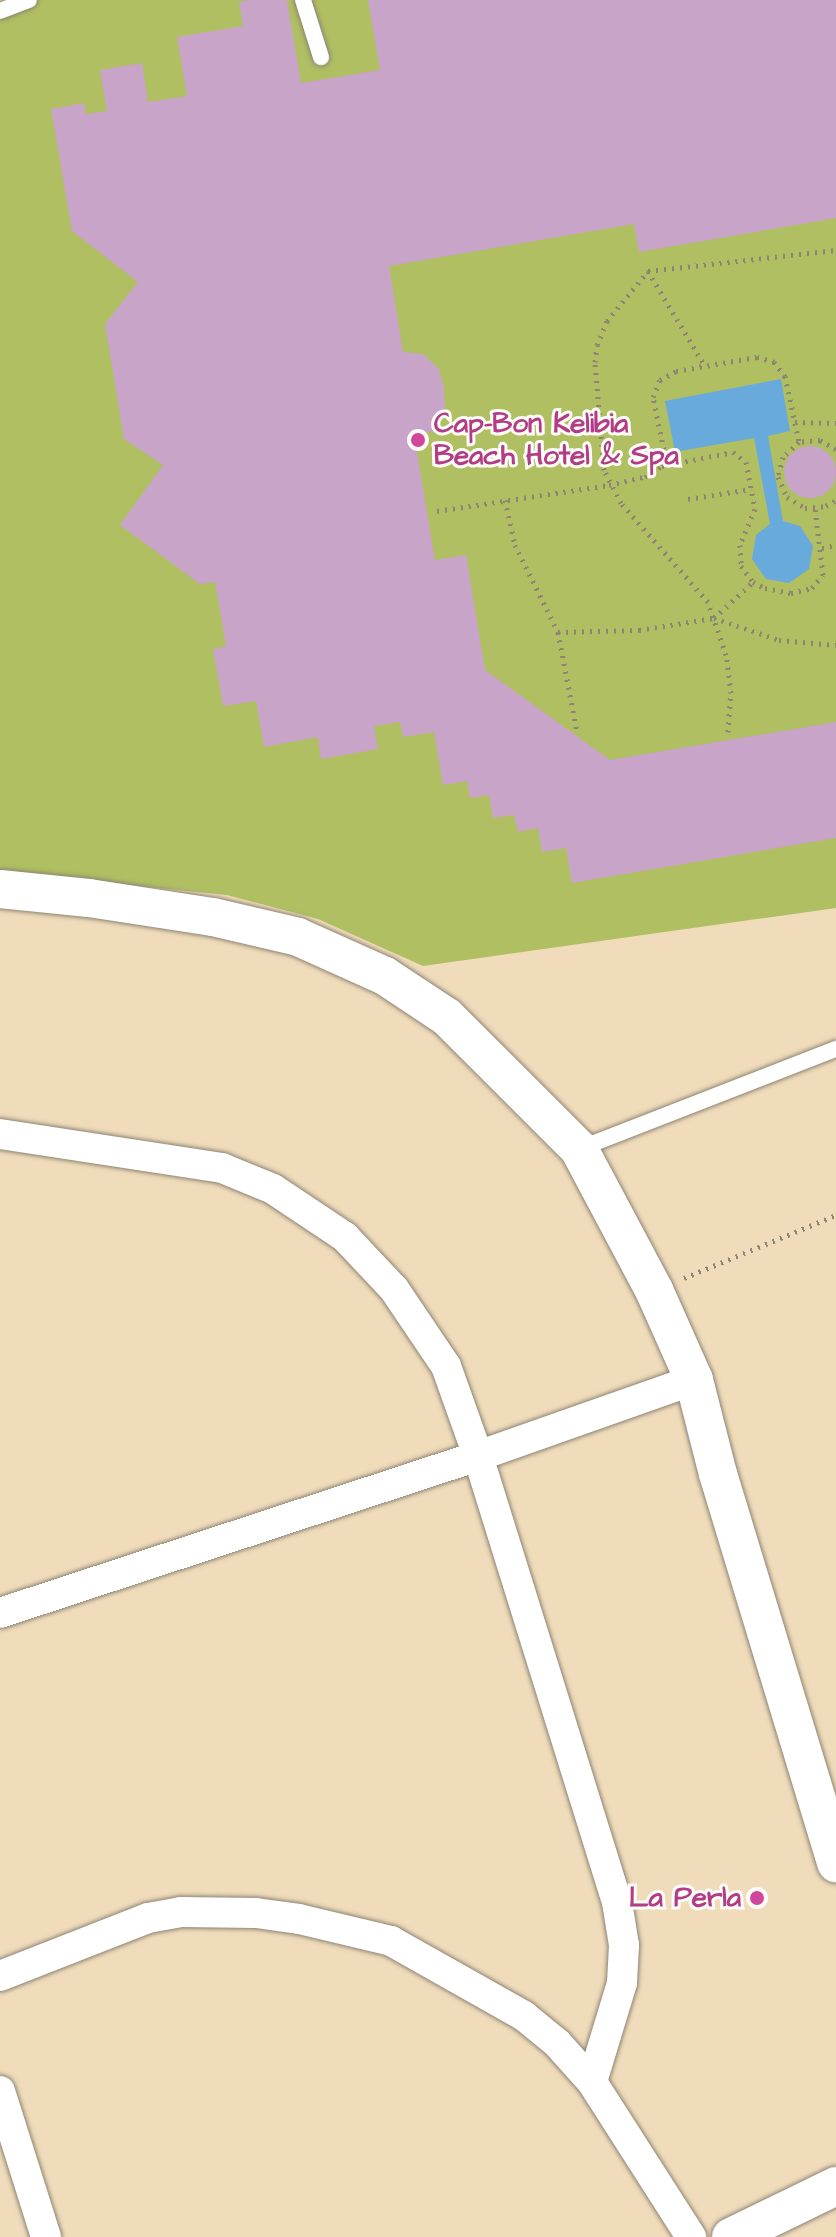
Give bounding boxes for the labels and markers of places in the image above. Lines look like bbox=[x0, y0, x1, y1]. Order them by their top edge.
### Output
place label: Cap-Bon Kelibia Beach Hotel & Spa bbox=[434, 407, 679, 473]
marker: Cap-Bon Kelibia Beach Hotel & Spa bbox=[409, 431, 427, 449]
place label: La Perla bbox=[629, 1881, 741, 1915]
marker: La Perla bbox=[748, 1889, 766, 1907]

